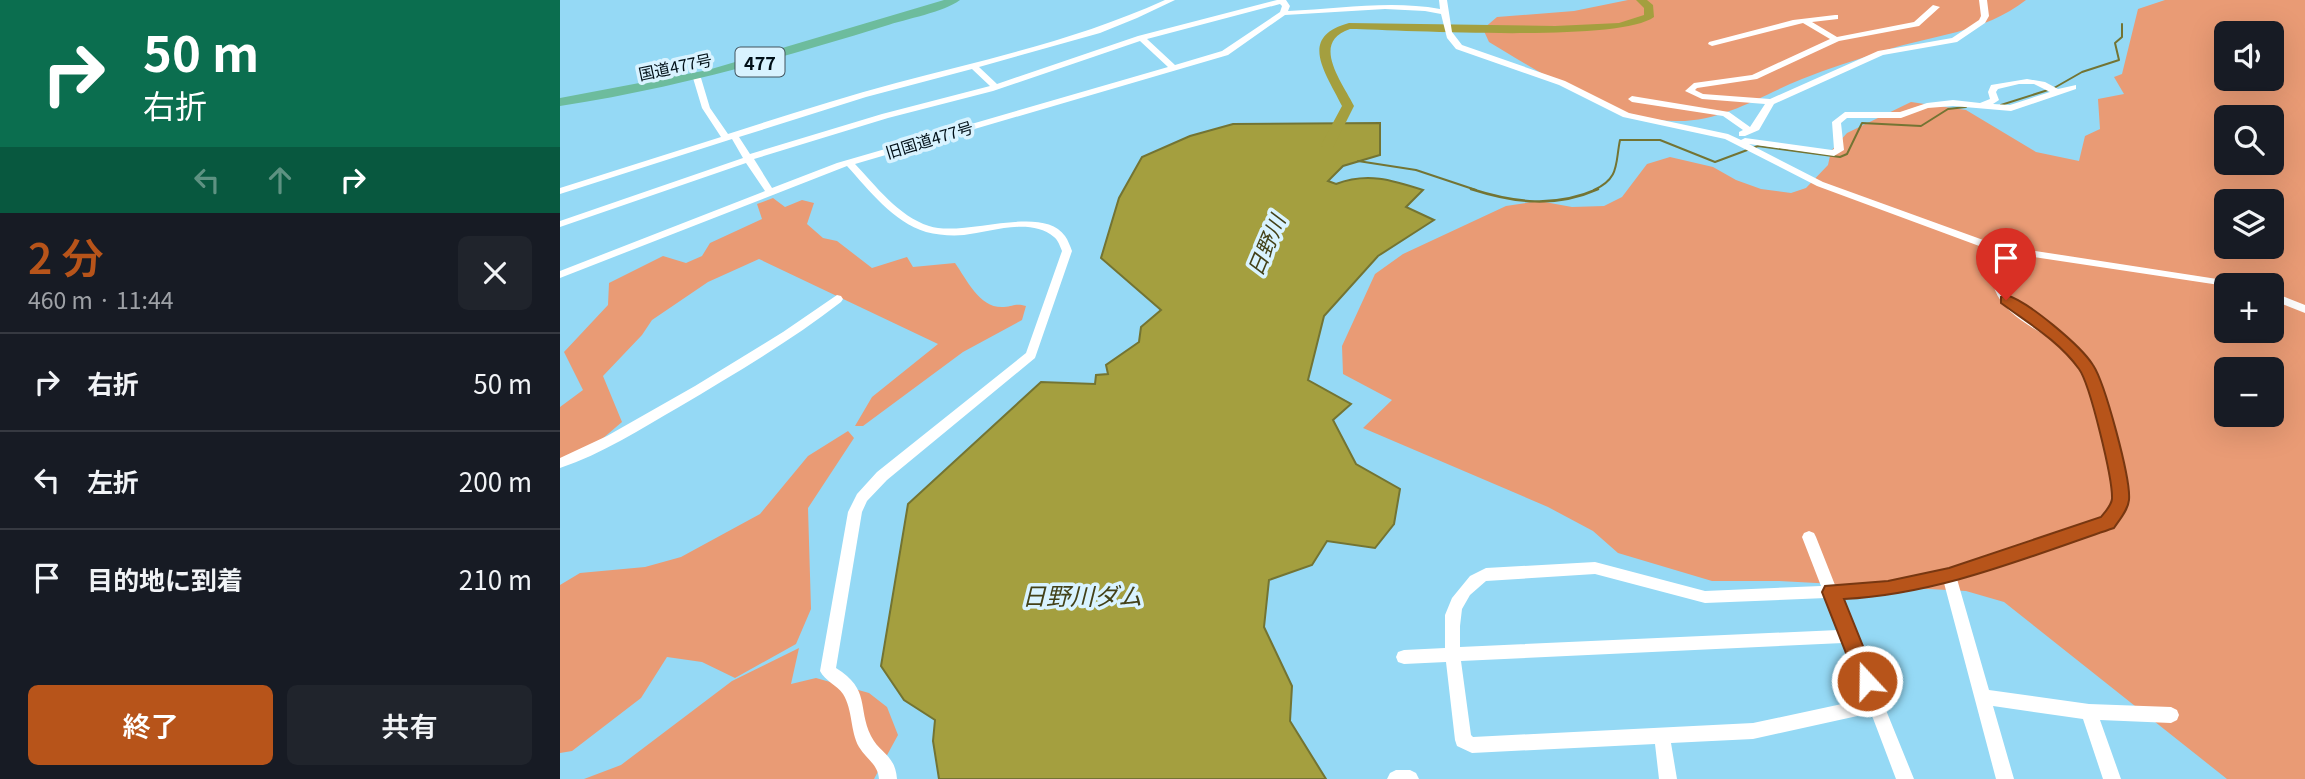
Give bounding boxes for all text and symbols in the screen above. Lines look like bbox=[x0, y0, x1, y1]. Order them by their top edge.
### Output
text: 50 m bbox=[143, 15, 259, 86]
map controls bbox=[2214, 21, 2284, 427]
button: sound bbox=[2214, 21, 2284, 91]
icon: right bbox=[28, 28, 119, 119]
street label: 国道477号 bbox=[636, 47, 714, 85]
road number: 477 bbox=[736, 48, 784, 76]
text: 右折 bbox=[143, 81, 207, 127]
button: search bbox=[2214, 105, 2284, 175]
street label: 旧国道477号 bbox=[882, 114, 976, 164]
icon: left bbox=[188, 161, 226, 199]
icon: ahead bbox=[261, 161, 299, 199]
icon: right bbox=[334, 161, 372, 199]
button: layers bbox=[2214, 189, 2284, 259]
water label: 日野川 bbox=[1239, 208, 1292, 280]
text: 2 分 bbox=[28, 225, 104, 286]
pin bbox=[1976, 228, 2036, 300]
button: close bbox=[458, 236, 532, 310]
icon: arrive bbox=[1987, 239, 2025, 277]
button: + bbox=[2214, 273, 2284, 343]
text: 460 m · 11:44 bbox=[28, 282, 173, 316]
button: − bbox=[2214, 357, 2284, 427]
icon: right bbox=[28, 363, 66, 401]
text: 右折 bbox=[87, 364, 139, 401]
text: 50 m bbox=[473, 364, 532, 401]
icon: left bbox=[28, 461, 66, 499]
text: 左折 bbox=[87, 462, 139, 499]
text: 200 m bbox=[459, 462, 532, 499]
icon: arrive bbox=[28, 559, 66, 597]
text: 目的地に到着 bbox=[87, 560, 243, 597]
text: 210 m bbox=[459, 560, 532, 597]
water label: 日野川ダム bbox=[1022, 577, 1142, 612]
position arrow bbox=[1830, 644, 1904, 718]
button: 終了 bbox=[28, 685, 273, 765]
button: 共有 bbox=[287, 685, 532, 765]

